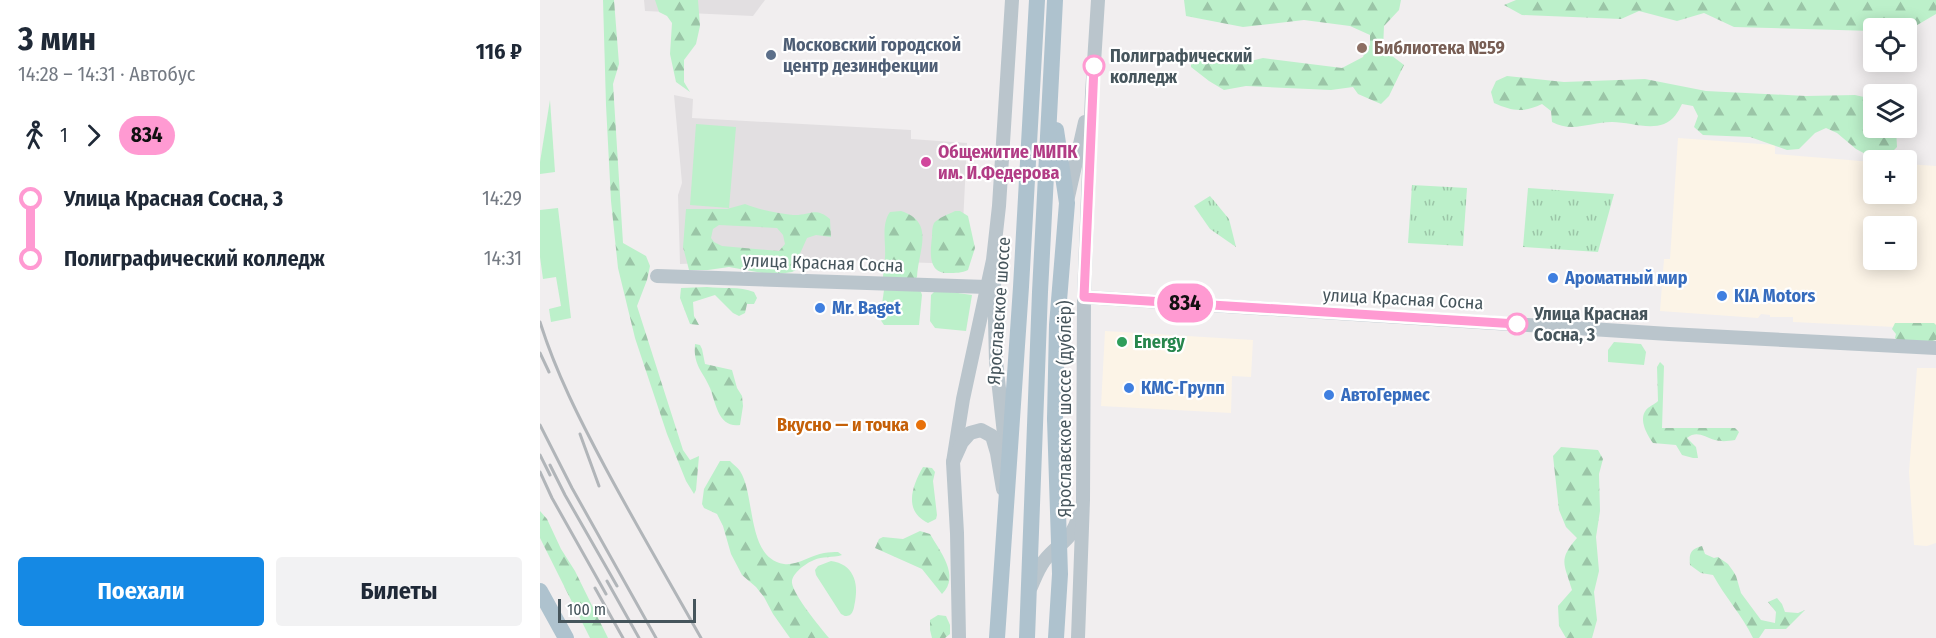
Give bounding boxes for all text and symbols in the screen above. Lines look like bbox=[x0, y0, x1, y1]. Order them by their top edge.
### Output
map controls bbox=[1863, 18, 1917, 270]
button: locate bbox=[1863, 18, 1917, 72]
text: 3 мин bbox=[18, 19, 96, 59]
place label: Московский городской центр дезинфекции bbox=[783, 34, 961, 77]
place label: Библиотека №59 bbox=[1374, 37, 1505, 59]
text: 116 ₽ bbox=[476, 38, 522, 65]
marker: Библиотека №59 bbox=[1355, 41, 1369, 55]
place label: Полиграфический колледж bbox=[1110, 45, 1252, 88]
marker: Московский городской центр дезинфекции bbox=[764, 48, 778, 62]
marker: Полиграфический колледж bbox=[1083, 55, 1105, 77]
text: 14:28 – 14:31 · Автобус bbox=[18, 62, 195, 86]
button: layers bbox=[1863, 84, 1917, 138]
icon: walk bbox=[18, 119, 51, 152]
icon: forward bbox=[77, 119, 110, 152]
text: 834 bbox=[131, 122, 163, 148]
text: 1 bbox=[60, 123, 68, 147]
place label: Общежитие МИПК им. И.Федерова bbox=[938, 141, 1078, 184]
button: + bbox=[1863, 150, 1917, 204]
marker: Общежитие МИПК им. И.Федерова bbox=[919, 155, 933, 169]
text: Улица Красная Сосна, 3 bbox=[64, 185, 283, 212]
text: 14:29 bbox=[482, 186, 522, 210]
button: − bbox=[1863, 216, 1917, 270]
street label: Ярославское шоссе bbox=[983, 236, 1015, 386]
text: Полиграфический колледж bbox=[64, 245, 325, 272]
text: 14:31 bbox=[484, 246, 522, 270]
street label: улица Красная Сосна bbox=[742, 249, 904, 277]
place label: Ароматный мир bbox=[1564, 267, 1688, 289]
marker: Ароматный мир bbox=[1546, 271, 1560, 285]
line badge: 834 bbox=[1150, 284, 1220, 322]
street label: улица Красная Сосна bbox=[1322, 284, 1484, 314]
place label: KIA Motors bbox=[1734, 285, 1815, 307]
marker: KIA Motors bbox=[1715, 289, 1729, 303]
text: 834 bbox=[1169, 290, 1201, 316]
place label: Mr. Baget bbox=[832, 297, 901, 319]
street label: Ярославское шоссе (дублёр) bbox=[1054, 300, 1076, 518]
marker: Mr. Baget bbox=[813, 301, 827, 315]
place label: Улица Красная Сосна, 3 bbox=[1533, 303, 1648, 346]
marker: Улица Красная Сосна, 3 bbox=[1506, 313, 1528, 335]
place label: Energy bbox=[1134, 331, 1185, 353]
marker: Energy bbox=[1115, 335, 1129, 349]
place label: КМС-Групп bbox=[1141, 377, 1225, 399]
marker: КМС-Групп bbox=[1122, 381, 1136, 395]
place label: АвтоГермес bbox=[1340, 384, 1430, 406]
marker: АвтоГермес bbox=[1322, 388, 1336, 402]
place label: Вкусно — и точка bbox=[777, 414, 909, 436]
marker: Вкусно — и точка bbox=[914, 418, 928, 432]
button: Поехали bbox=[18, 557, 264, 626]
button: Билеты bbox=[276, 557, 522, 626]
scale bar bbox=[558, 596, 696, 624]
text: 100 m bbox=[567, 600, 606, 619]

